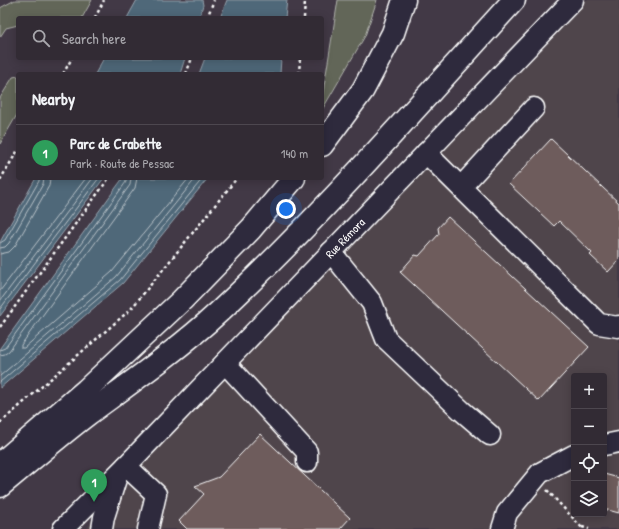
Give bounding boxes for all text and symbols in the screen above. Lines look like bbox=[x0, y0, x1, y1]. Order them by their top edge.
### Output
search box bbox=[16, 16, 324, 60]
icon: search bbox=[30, 27, 52, 49]
text: Search here bbox=[62, 28, 126, 49]
text: Nearby bbox=[32, 87, 75, 110]
text: Parc de Crabette bbox=[70, 133, 162, 154]
text: 1 bbox=[43, 144, 47, 162]
text: 140 m bbox=[281, 144, 308, 162]
text: Park · Route de Pessac bbox=[70, 154, 174, 172]
your location bbox=[276, 199, 296, 219]
street label: Rue Rémora bbox=[321, 214, 369, 262]
map controls bbox=[571, 373, 607, 517]
button: + bbox=[571, 373, 607, 409]
button: − bbox=[571, 409, 607, 445]
button: locate bbox=[571, 445, 607, 481]
pin: 1 bbox=[81, 469, 107, 502]
button: layers bbox=[571, 481, 607, 517]

